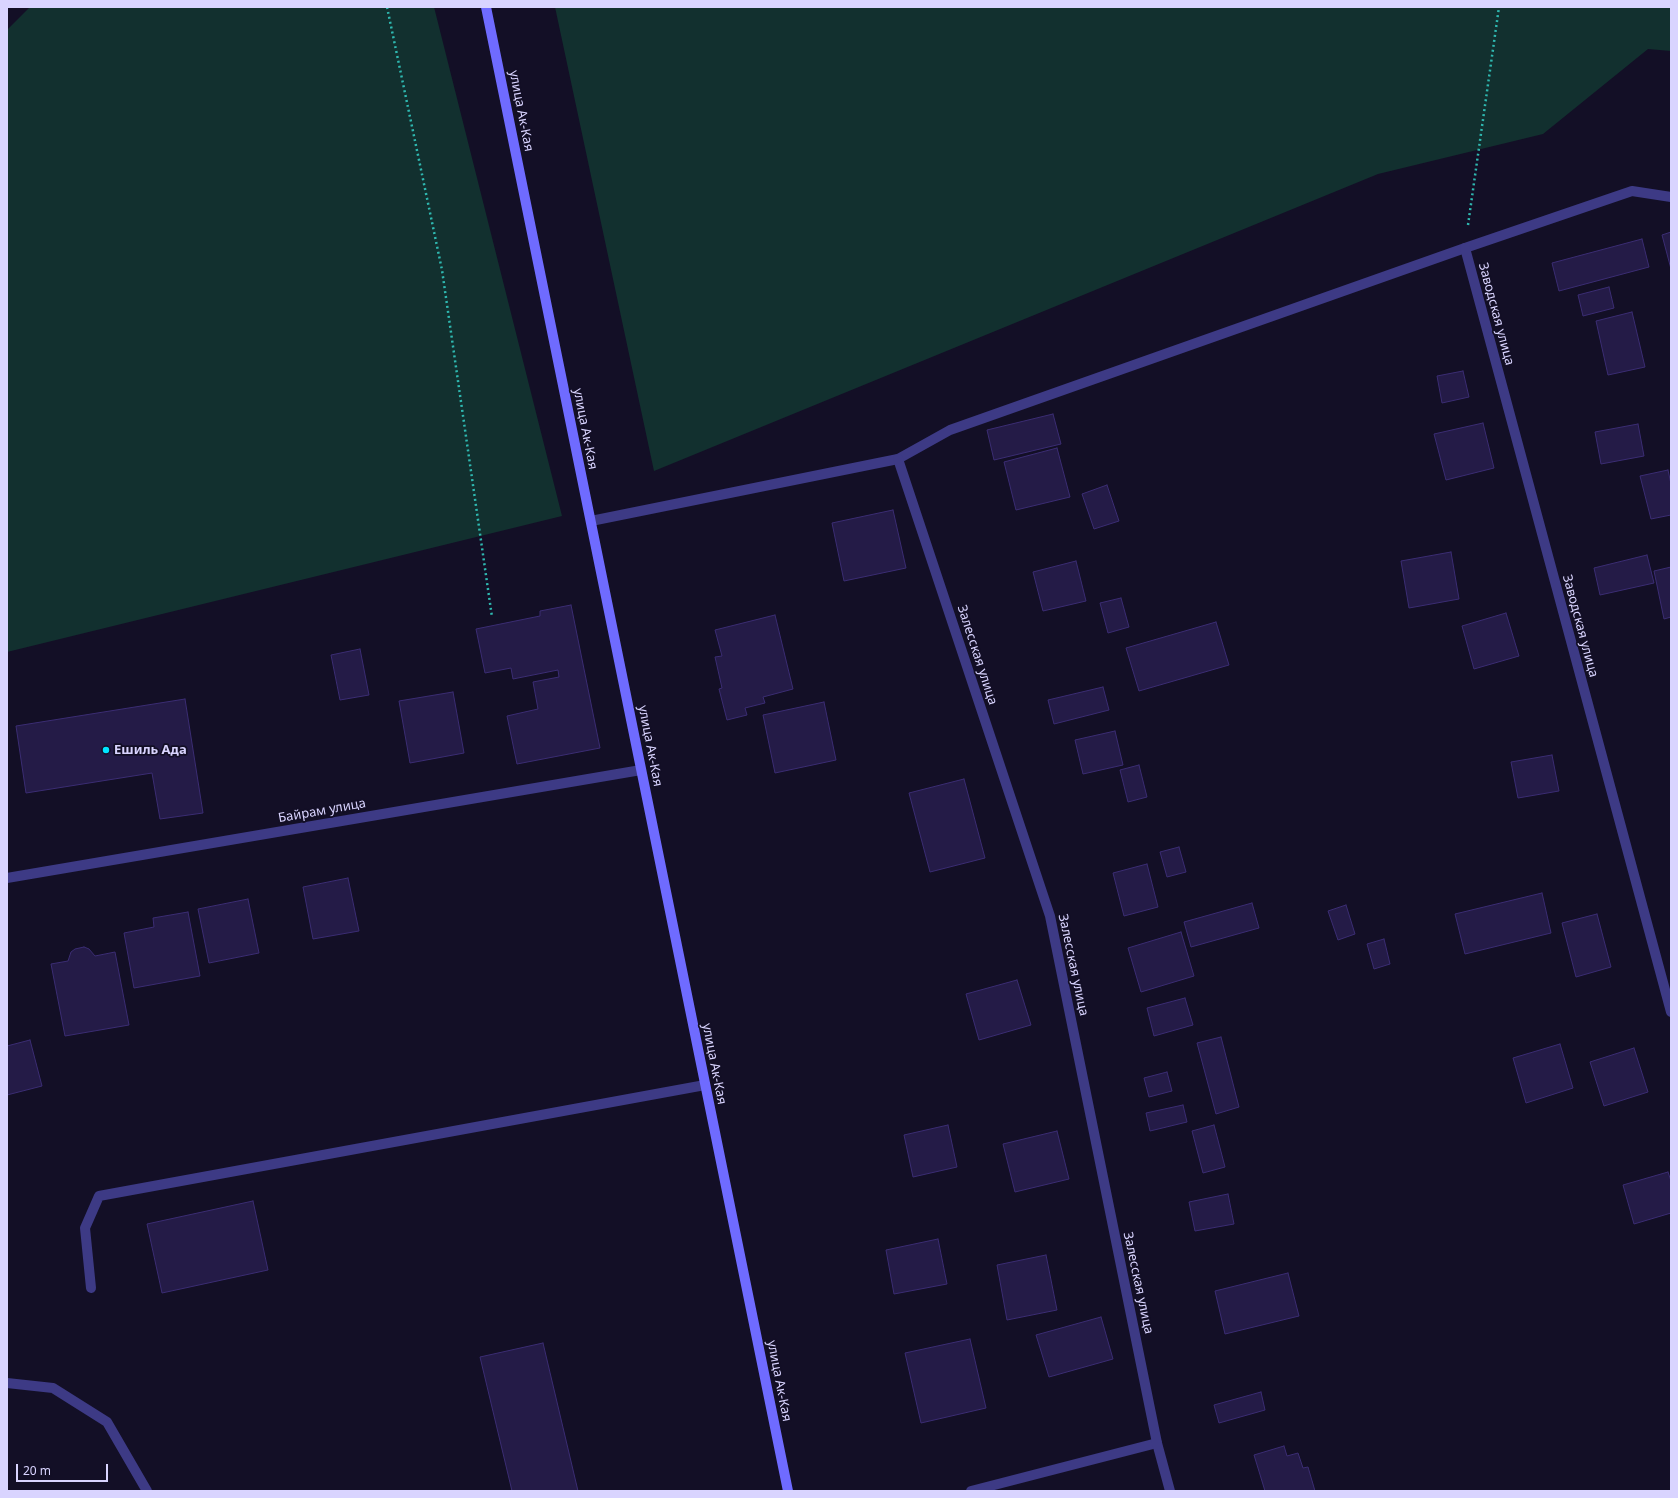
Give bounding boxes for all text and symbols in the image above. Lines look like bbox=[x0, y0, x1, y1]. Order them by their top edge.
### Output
street label: улица Ак-Кая bbox=[505, 69, 537, 153]
street label: Заводская улица bbox=[1475, 261, 1517, 367]
street label: улица Ак-Кая bbox=[569, 387, 601, 471]
street label: Заводская улица bbox=[1559, 573, 1601, 679]
street label: Залесская улица bbox=[954, 603, 1000, 707]
street label: улица Ак-Кая bbox=[634, 704, 666, 788]
place label: Ешиль Ада bbox=[114, 742, 187, 758]
marker: Ешиль Ада bbox=[101, 745, 111, 755]
street label: Байрам улица bbox=[277, 796, 367, 826]
street label: Залесская улица bbox=[1055, 913, 1091, 1017]
street label: улица Ак-Кая bbox=[698, 1022, 730, 1106]
street label: Залесская улица bbox=[1120, 1231, 1156, 1335]
street label: улица Ак-Кая bbox=[763, 1339, 795, 1423]
scale bar bbox=[18, 1456, 110, 1482]
text: 20 m bbox=[23, 1462, 51, 1479]

